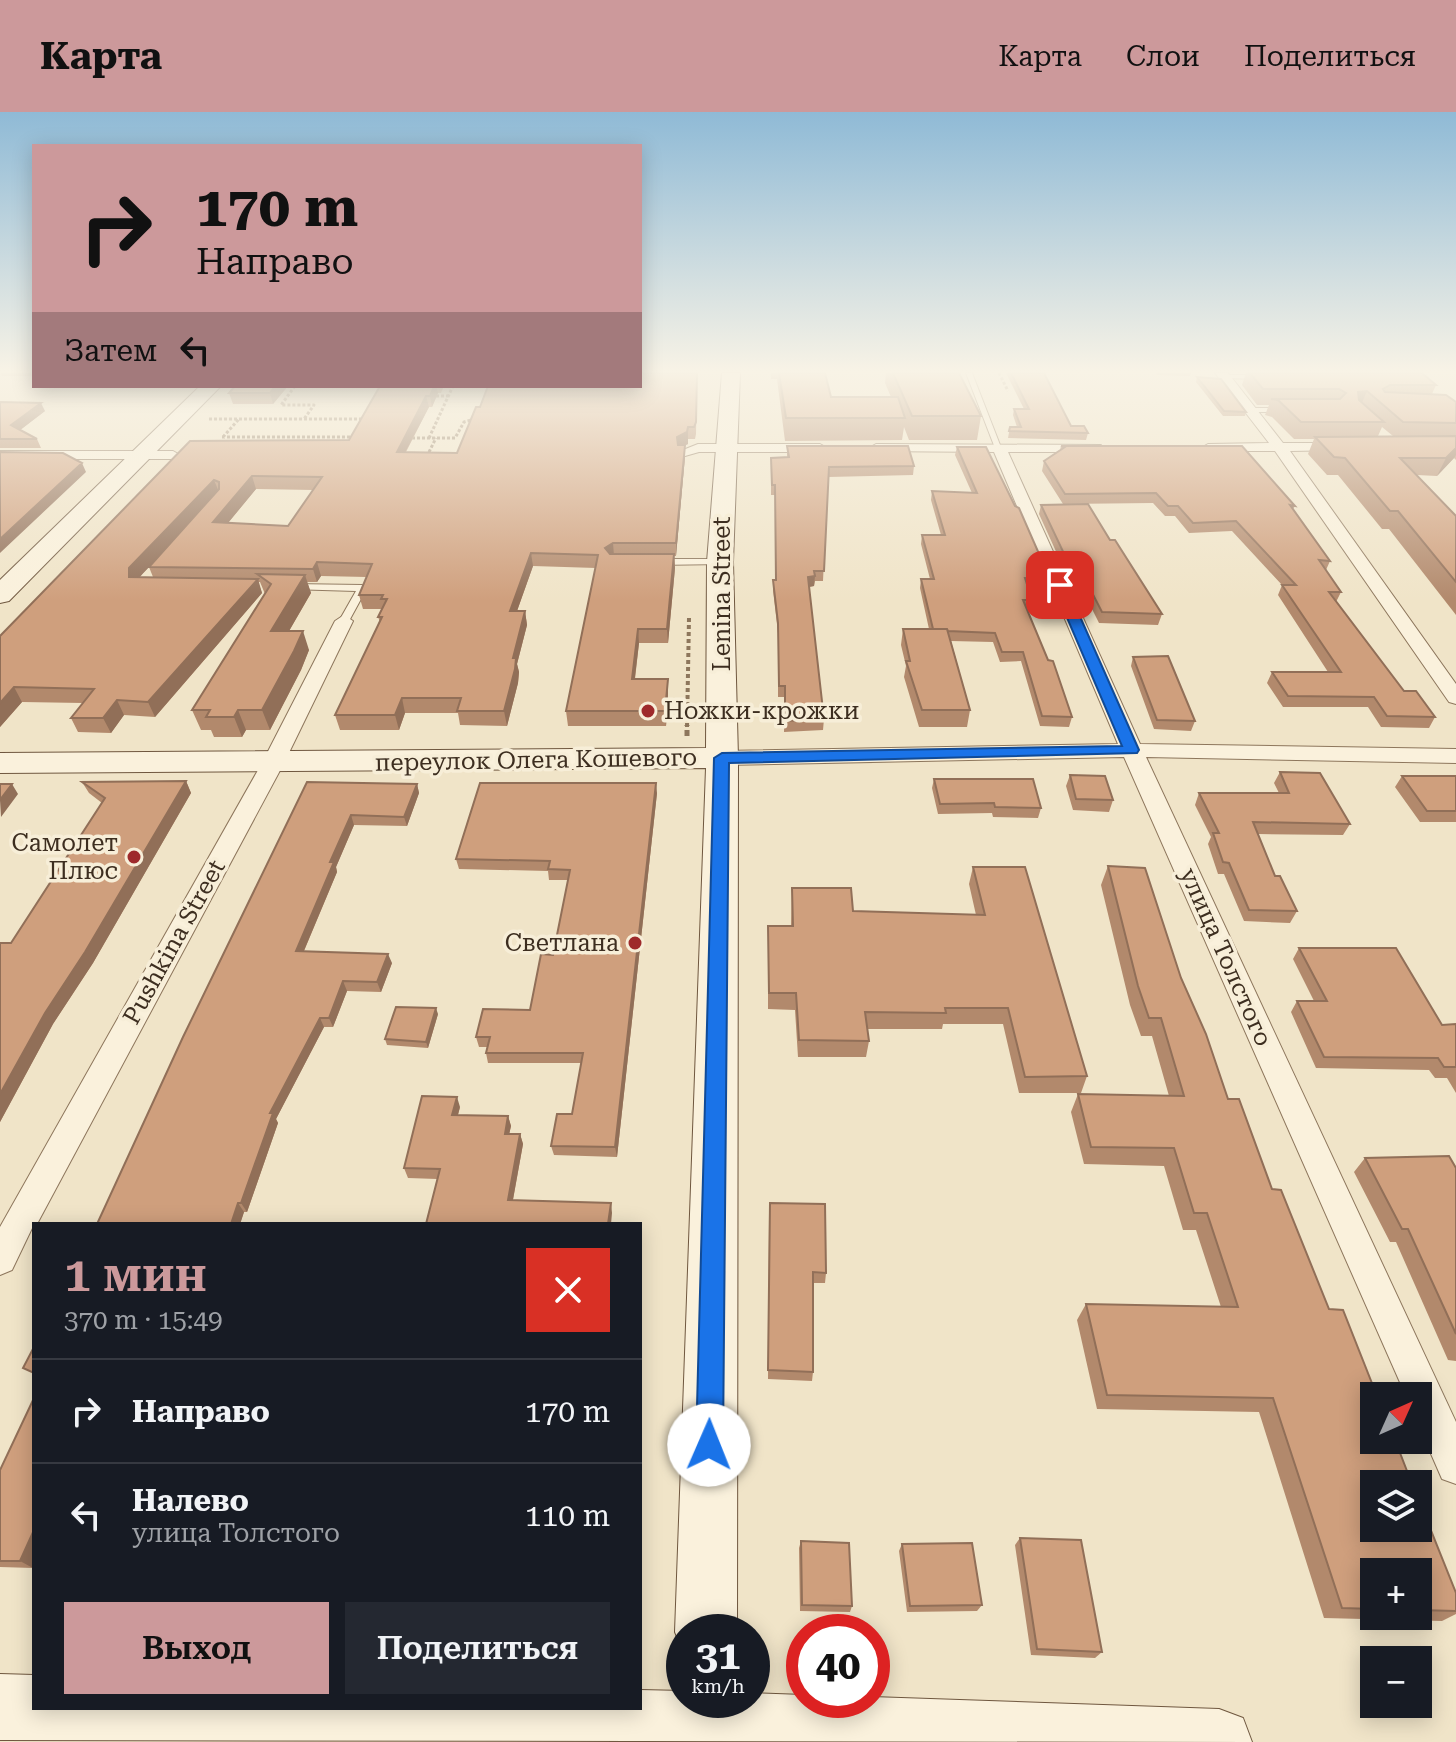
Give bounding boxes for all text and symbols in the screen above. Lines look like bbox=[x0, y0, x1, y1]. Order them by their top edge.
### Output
text: Карта bbox=[40, 34, 162, 78]
text: Карта bbox=[998, 40, 1082, 73]
text: Слои bbox=[1126, 40, 1200, 73]
text: Поделиться bbox=[1244, 40, 1416, 73]
text: 170 m bbox=[196, 174, 358, 240]
icon: right bbox=[64, 176, 168, 280]
text: Направо bbox=[196, 241, 354, 283]
icon: left bbox=[173, 328, 217, 372]
text: Затем bbox=[64, 333, 157, 368]
street label: Lenina Street bbox=[708, 517, 736, 671]
pin bbox=[1026, 551, 1094, 619]
icon: arrive bbox=[1038, 563, 1082, 607]
place label: Ножки-крожки bbox=[664, 697, 859, 725]
marker: Ножки-крожки bbox=[639, 702, 657, 720]
street label: переулок Олега Кошевого bbox=[375, 743, 697, 777]
place label: Самолет Плюс bbox=[12, 829, 118, 885]
marker: Самолет Плюс bbox=[125, 848, 143, 866]
street label: Pushkina Street bbox=[117, 855, 231, 1029]
street label: улица Толстого bbox=[1174, 864, 1278, 1050]
place label: Светлана bbox=[505, 929, 619, 957]
marker: Светлана bbox=[626, 934, 644, 952]
text: 1 мин bbox=[64, 1247, 207, 1303]
button: close bbox=[526, 1248, 610, 1332]
text: 370 m · 15:49 bbox=[64, 1305, 223, 1335]
north arrow bbox=[1360, 1382, 1432, 1454]
map controls bbox=[1360, 1382, 1432, 1718]
icon: right bbox=[64, 1389, 108, 1433]
text: Направо bbox=[132, 1394, 270, 1429]
text: 170 m bbox=[525, 1394, 610, 1429]
position arrow bbox=[667, 1403, 751, 1487]
button: layers bbox=[1360, 1470, 1432, 1542]
text: Налево bbox=[132, 1483, 249, 1518]
icon: left bbox=[64, 1493, 108, 1537]
text: 110 m bbox=[525, 1498, 610, 1533]
text: улица Толстого bbox=[132, 1518, 340, 1548]
button: + bbox=[1360, 1558, 1432, 1630]
button: Выход bbox=[64, 1602, 329, 1694]
button: Поделиться bbox=[345, 1602, 610, 1694]
speed limit sign: 40 bbox=[786, 1614, 890, 1718]
text: 31 bbox=[696, 1632, 740, 1679]
button: − bbox=[1360, 1646, 1432, 1718]
text: km/h bbox=[691, 1674, 745, 1698]

